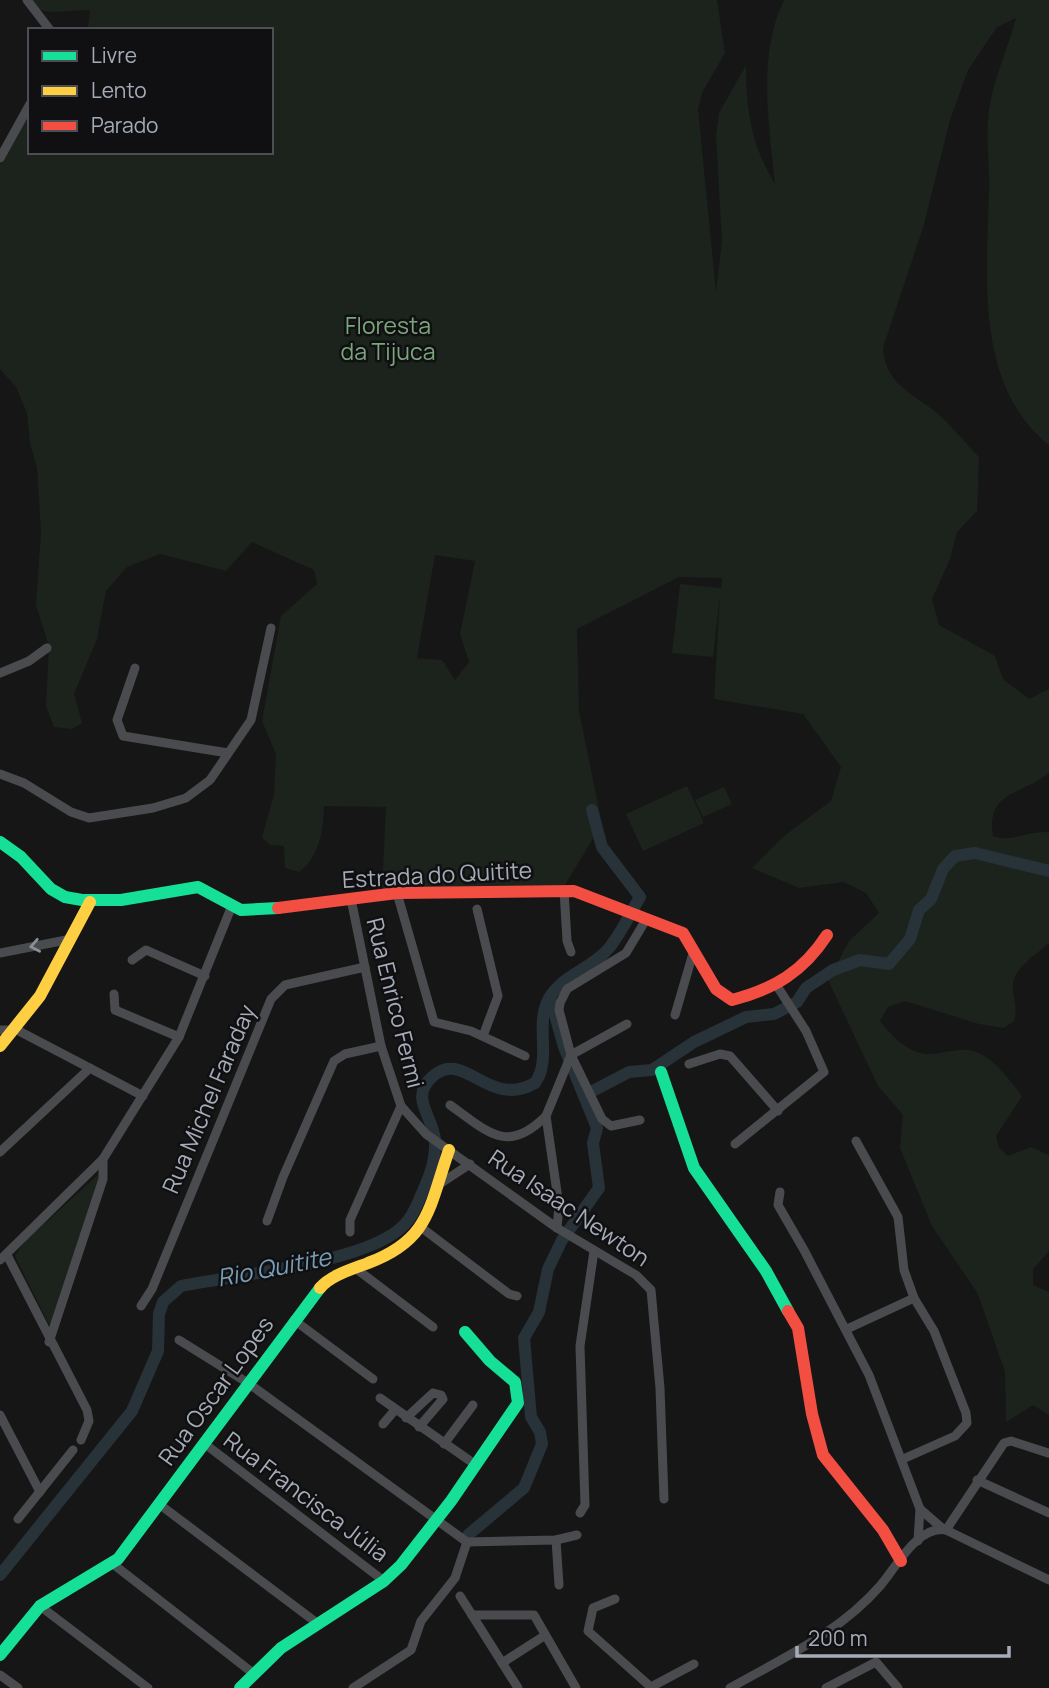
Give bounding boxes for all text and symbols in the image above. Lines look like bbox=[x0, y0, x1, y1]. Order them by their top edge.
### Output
legend bbox=[28, 28, 273, 154]
text: Livre bbox=[91, 41, 137, 69]
text: Lento bbox=[91, 76, 147, 104]
text: Parado bbox=[91, 111, 159, 139]
park label: Floresta da Tijuca bbox=[341, 309, 435, 367]
street label: Estrada do Quitite bbox=[341, 853, 533, 895]
street label: Rua Enrico Fermi bbox=[359, 914, 433, 1091]
one-way arrow bbox=[30, 938, 42, 953]
street label: Rua Michel Faraday bbox=[154, 999, 262, 1198]
street label: Rua Isaac Newton bbox=[483, 1141, 657, 1273]
water label: Rio Quitite bbox=[214, 1239, 335, 1294]
street label: Rua Oscar Lopes bbox=[150, 1309, 280, 1471]
street label: Rua Francisca Júlia bbox=[218, 1424, 396, 1569]
scale bar bbox=[797, 1614, 1009, 1658]
text: 200 m bbox=[808, 1624, 868, 1652]

